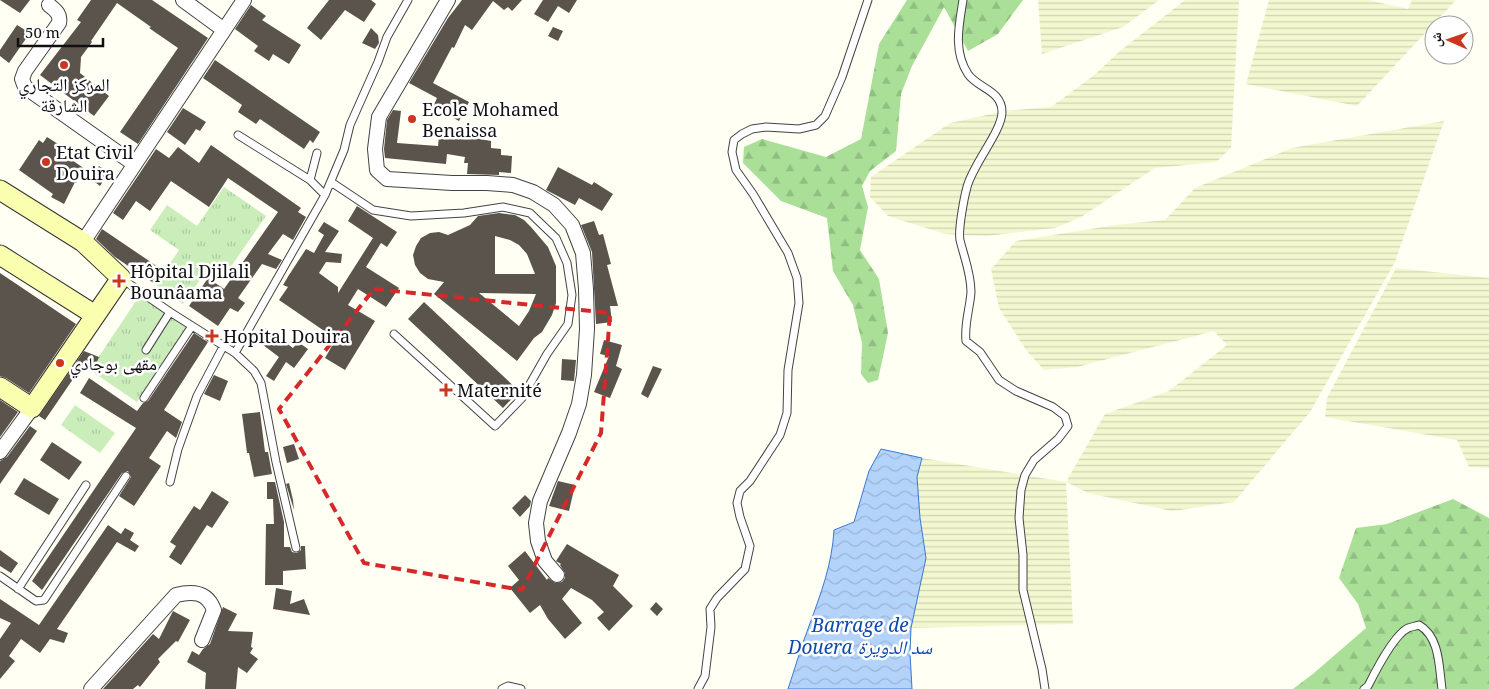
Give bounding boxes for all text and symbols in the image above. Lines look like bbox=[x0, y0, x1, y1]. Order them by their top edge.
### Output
scale bar bbox=[18, 15, 102, 47]
north arrow bbox=[1424, 15, 1474, 65]
text: 50 m bbox=[25, 22, 60, 42]
text: ش bbox=[1426, 32, 1445, 47]
marker: المركز التجاري الشارقة bbox=[58, 59, 70, 71]
place label: المركز التجاري الشارقة bbox=[18, 72, 110, 117]
place label: Ecole Mohamed Benaissa bbox=[422, 97, 559, 142]
marker: Ecole Mohamed Benaissa bbox=[406, 113, 418, 125]
place label: Etat Civil Douira bbox=[56, 140, 134, 185]
marker: Etat Civil Douira bbox=[40, 156, 52, 168]
place label: Hôpital Djilali Bounâama bbox=[130, 259, 250, 304]
marker: Hôpital Djilali Bounâama bbox=[112, 274, 126, 288]
place label: Hopital Douira bbox=[223, 324, 350, 348]
marker: Hopital Douira bbox=[205, 329, 219, 343]
place label: مقهى بوجادي bbox=[70, 351, 157, 379]
marker: مقهى بوجادي bbox=[54, 357, 66, 369]
place label: Maternité bbox=[457, 378, 542, 402]
marker: Maternité bbox=[439, 383, 453, 397]
water label: Barrage de Douera سد الدويرة bbox=[787, 612, 933, 660]

